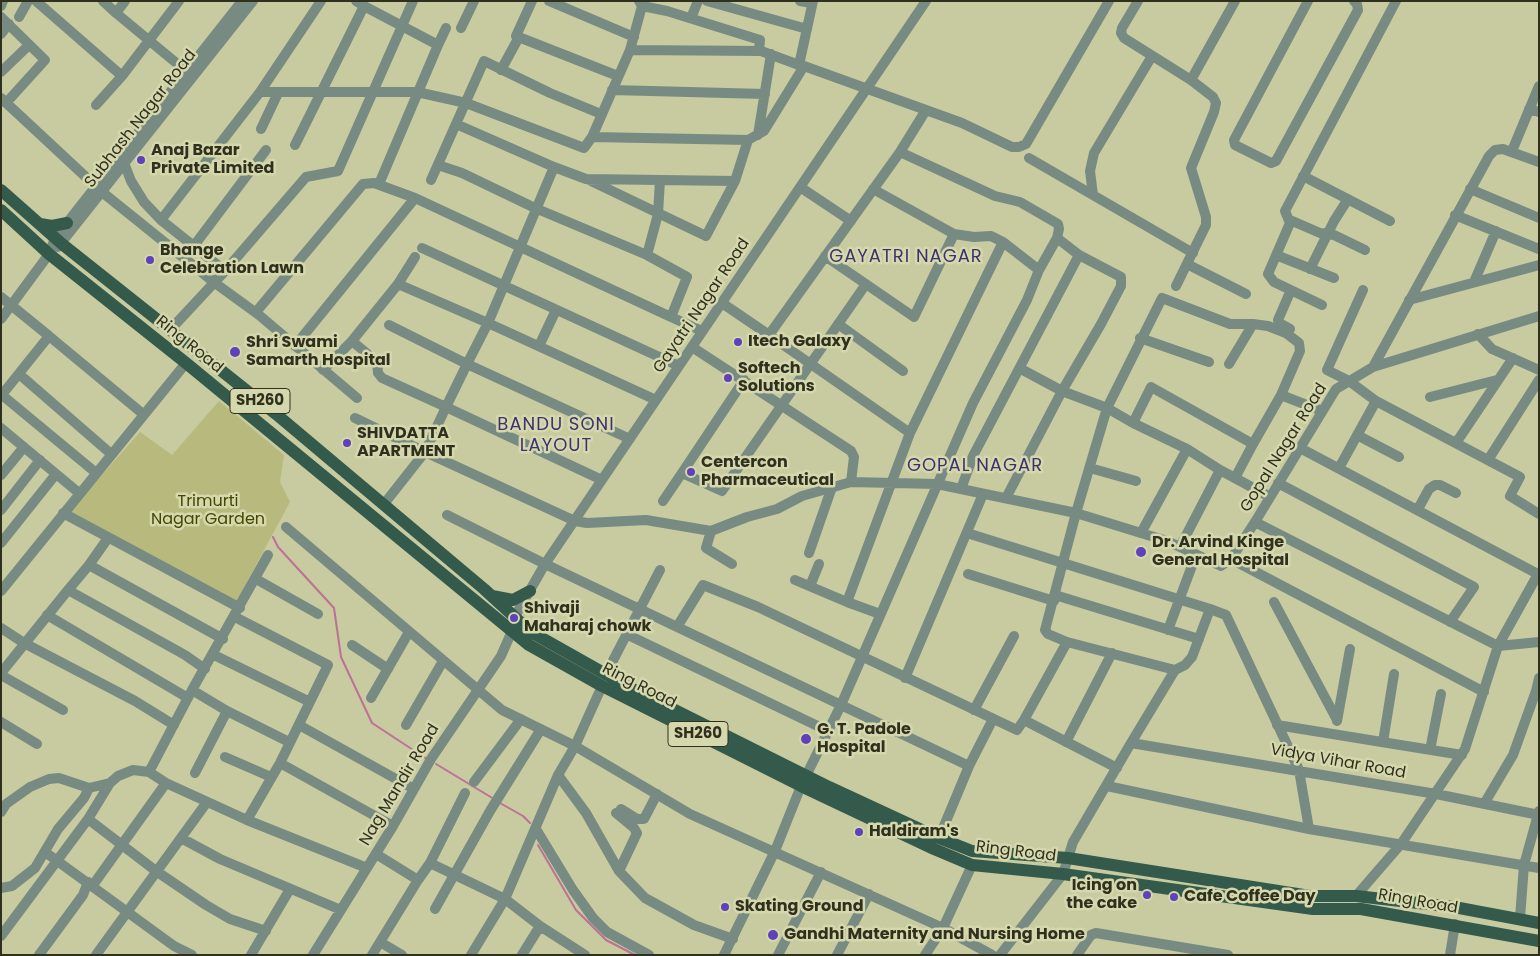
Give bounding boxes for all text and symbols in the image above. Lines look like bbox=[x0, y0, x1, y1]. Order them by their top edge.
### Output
street label: Subhash Nagar Road bbox=[81, 46, 201, 192]
place label: Anaj Bazar Private Limited bbox=[151, 141, 274, 179]
marker: Anaj Bazar Private Limited bbox=[135, 154, 147, 166]
street label: Gayatri Nagar Road bbox=[650, 235, 754, 377]
place label: Bhange Celebration Lawn bbox=[160, 241, 304, 279]
district label: GAYATRI NAGAR bbox=[828, 246, 984, 268]
marker: Bhange Celebration Lawn bbox=[144, 254, 156, 266]
street label: Ring Road bbox=[152, 312, 226, 378]
place label: Itech Galaxy bbox=[748, 332, 851, 352]
place label: Shri Swami Samarth Hospital bbox=[246, 333, 391, 371]
marker: Itech Galaxy bbox=[732, 336, 744, 348]
marker: Shri Swami Samarth Hospital bbox=[228, 345, 242, 359]
place label: Softech Solutions bbox=[738, 359, 815, 397]
marker: Softech Solutions bbox=[722, 372, 734, 384]
street label: Gopal Nagar Road bbox=[1237, 380, 1331, 516]
road number: SH260 bbox=[230, 388, 290, 414]
district label: BANDU SONI LAYOUT bbox=[496, 414, 616, 456]
place label: SHIVDATTA APARTMENT bbox=[357, 424, 455, 462]
marker: SHIVDATTA APARTMENT bbox=[341, 437, 353, 449]
place label: Centercon Pharmaceutical bbox=[701, 453, 834, 491]
district label: GOPAL NAGAR bbox=[906, 455, 1044, 477]
marker: Centercon Pharmaceutical bbox=[685, 466, 697, 478]
park label: Trimurti Nagar Garden bbox=[151, 492, 265, 530]
place label: Dr. Arvind Kinge General Hospital bbox=[1152, 533, 1289, 571]
marker: Dr. Arvind Kinge General Hospital bbox=[1134, 545, 1148, 559]
place label: Shivaji Maharaj chowk bbox=[524, 599, 651, 637]
marker: Shivaji Maharaj chowk bbox=[508, 612, 520, 624]
street label: Ring Road bbox=[599, 659, 679, 713]
place label: G. T. Padole Hospital bbox=[817, 720, 911, 758]
street label: Nag Mandir Road bbox=[356, 721, 444, 849]
road number: SH260 bbox=[668, 722, 728, 746]
marker: G. T. Padole Hospital bbox=[799, 732, 813, 746]
street label: Vidya Vihar Road bbox=[1269, 741, 1407, 783]
place label: Haldiram's bbox=[869, 822, 959, 842]
marker: Haldiram's bbox=[853, 826, 865, 838]
street label: Ring Road bbox=[975, 838, 1057, 866]
place label: Icing on the cake bbox=[1066, 876, 1137, 914]
street label: Ring Road bbox=[1377, 886, 1459, 918]
place label: Cafe Coffee Day bbox=[1184, 887, 1316, 907]
marker: Icing on the cake bbox=[1141, 889, 1153, 901]
marker: Cafe Coffee Day bbox=[1168, 891, 1180, 903]
place label: Skating Ground bbox=[735, 897, 864, 917]
marker: Skating Ground bbox=[719, 901, 731, 913]
place label: Gandhi Maternity and Nursing Home bbox=[784, 925, 1085, 945]
marker: Gandhi Maternity and Nursing Home bbox=[766, 928, 780, 942]

